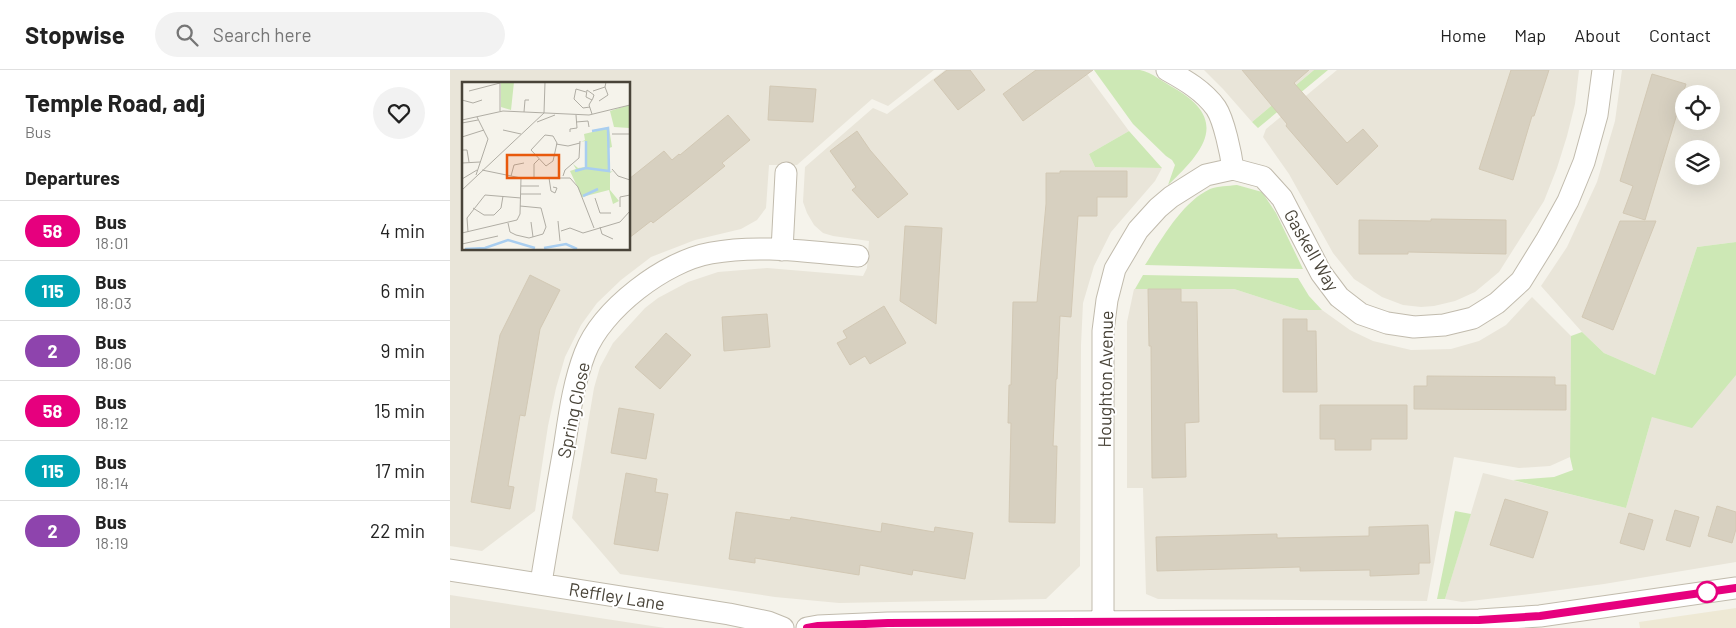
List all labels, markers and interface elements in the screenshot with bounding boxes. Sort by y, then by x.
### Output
search box [155,12,505,57]
text: Stopwise [25,20,125,49]
icon: search [173,21,201,49]
text: Search here [213,23,312,46]
text: Home [1440,24,1486,46]
text: Map [1514,24,1546,46]
text: About [1574,24,1621,46]
text: Contact [1649,24,1711,46]
inset map [462,82,630,250]
map controls [1675,85,1720,185]
button: locate [1675,85,1720,130]
button: heart [373,87,425,139]
text: Temple Road, adj [25,88,205,117]
text: Bus [25,122,51,141]
button: layers [1675,140,1720,185]
text: Departures [25,166,120,189]
street label: Gaskell Way [1280,205,1344,295]
text: Bus [95,210,127,233]
text: 4 min [380,219,425,242]
text: 58 [43,220,62,242]
text: 18:01 [95,233,129,252]
text: Bus [95,270,127,293]
text: 6 min [381,279,425,302]
text: 115 [41,280,64,302]
text: 18:03 [95,293,132,312]
street label: Houghton Avenue [1093,310,1117,448]
text: Bus [95,330,127,353]
text: 9 min [381,339,425,362]
text: 2 [47,340,58,362]
text: 18:06 [95,353,132,372]
street label: Spring Close [552,360,594,460]
text: Bus [95,390,127,413]
text: 15 min [374,399,425,422]
text: 58 [43,400,62,422]
text: 18:12 [95,413,129,432]
text: Bus [95,450,127,473]
text: 17 min [375,459,425,482]
text: 115 [41,460,64,482]
text: 18:14 [95,473,129,492]
text: Bus [95,510,127,533]
text: 22 min [370,519,425,542]
text: 2 [47,520,58,542]
text: 18:19 [95,533,128,552]
street label: Reffley Lane [567,578,667,614]
unlabelled marker [1696,581,1718,603]

